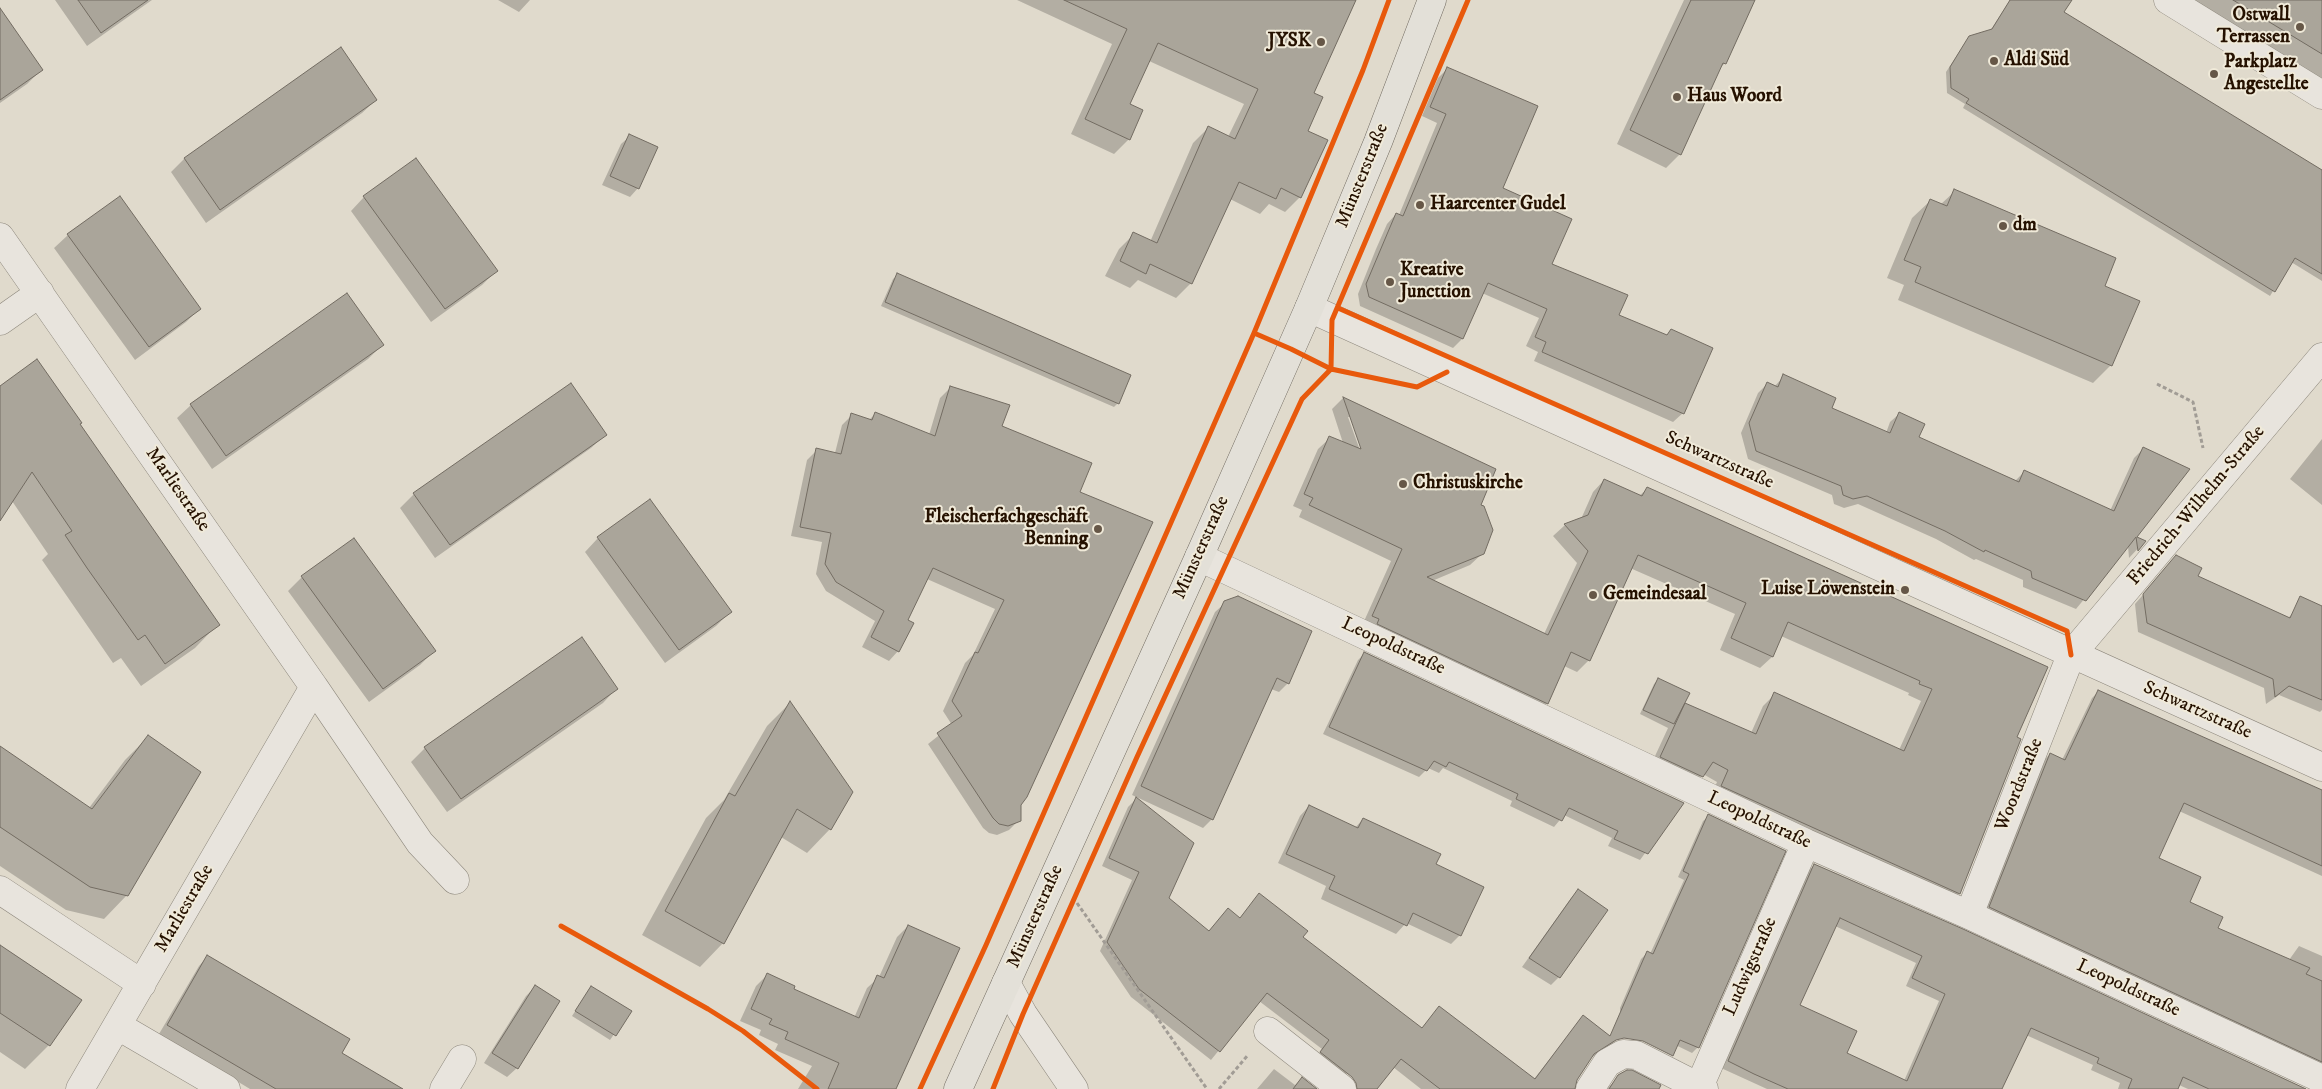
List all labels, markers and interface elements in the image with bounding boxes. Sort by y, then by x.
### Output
place label: Ostwall Terrassen [2217,5,2290,49]
marker: Ostwall Terrassen [2294,21,2306,33]
place label: JYSK [1268,31,1311,53]
marker: JYSK [1315,36,1327,48]
place label: Aldi Süd [2004,50,2069,72]
place label: Parkplatz Angestellte [2224,52,2309,96]
marker: Aldi Süd [1988,55,2000,67]
marker: Parkplatz Angestellte [2208,68,2220,80]
place label: Haus Woord [1687,86,1782,108]
marker: Haus Woord [1671,91,1683,103]
street label: Münsterstraße [1332,120,1394,232]
place label: Haarcenter Gudel [1430,194,1566,216]
marker: Haarcenter Gudel [1414,199,1426,211]
place label: dm [2013,215,2037,237]
marker: dm [1997,220,2009,232]
place label: Kreative Juncttion [1400,260,1471,304]
marker: Kreative Juncttion [1384,276,1396,288]
street label: Friedrich-Wilhelm-Straße [2123,421,2271,591]
street label: Schwartzstraße [1661,427,1777,495]
street label: Marliestraße [140,443,214,537]
place label: Christuskirche [1413,473,1523,495]
marker: Christuskirche [1397,478,1409,490]
street label: Münsterstraße [1169,493,1235,603]
place label: Fleischerfachgeschäft Benning [925,507,1088,551]
marker: Fleischerfachgeschäft Benning [1092,523,1104,535]
place label: Luise Löwenstein [1761,579,1895,601]
place label: Gemeindesaal [1603,584,1707,606]
marker: Luise Löwenstein [1899,584,1911,596]
marker: Gemeindesaal [1587,589,1599,601]
street label: Leopoldstraße [1338,613,1448,681]
street label: Schwartzstraße [2139,677,2255,745]
street label: Woordstraße [1991,735,2049,835]
street label: Leopoldstraße [1704,787,1814,855]
street label: Marliestraße [151,861,219,957]
street label: Münsterstraße [1003,862,1069,972]
street label: Ludwigstraße [1719,914,1783,1020]
street label: Leopoldstraße [2073,955,2183,1023]

